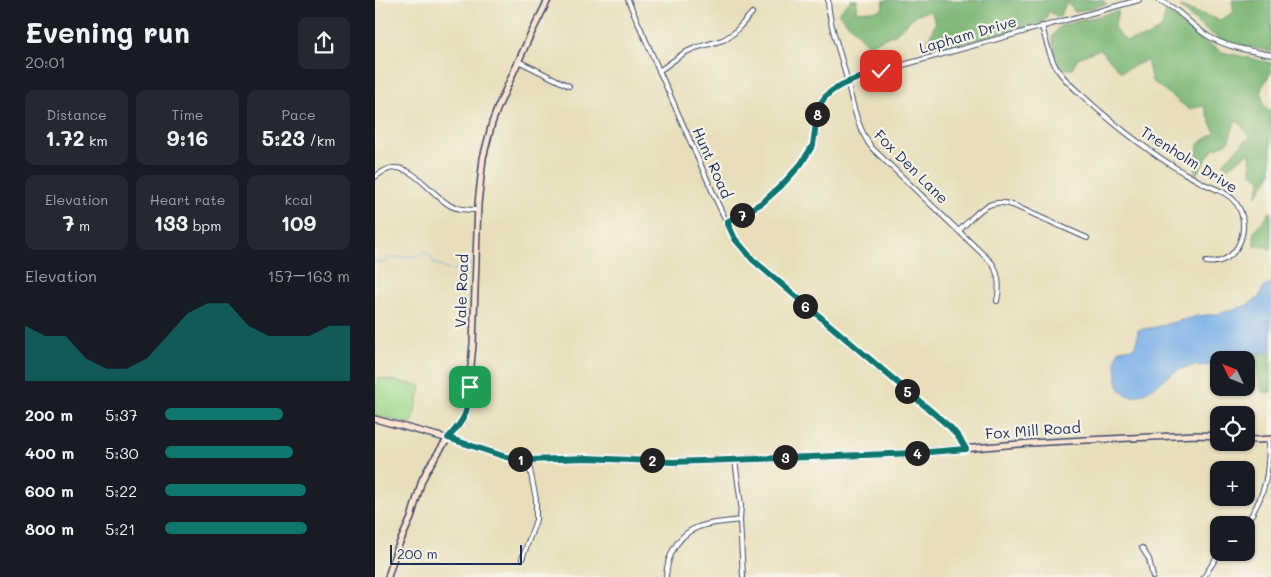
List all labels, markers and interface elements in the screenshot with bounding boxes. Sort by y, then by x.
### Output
street label: Lapham Drive [917,11,1019,58]
text: Evening run [25,14,190,50]
button: share [298,17,350,69]
pin [860,50,902,92]
text: 20:01 [25,51,66,72]
icon: check [867,57,895,85]
pin: 8 [805,102,829,126]
text: Distance [46,105,107,124]
text: Time [172,105,203,124]
text: Pace [281,105,316,124]
text: 8 [813,105,822,124]
street label: Trenholm Drive [1137,121,1242,197]
text: 1.72 [45,124,85,151]
text: 9:16 [167,124,208,151]
text: 5:23 [262,124,305,151]
street label: Hunt Road [688,124,738,201]
street label: Fox Den Lane [870,125,953,208]
text: km [85,131,108,150]
text: /km [305,131,335,150]
text: Elevation [45,190,108,209]
text: Heart rate [150,190,225,209]
text: kcal [285,190,312,209]
pin: 7 [729,202,755,228]
text: 7 [739,206,746,225]
text: 7 [63,209,75,236]
text: 133 [154,209,188,236]
text: 109 [281,209,316,236]
text: m [75,216,90,235]
text: bpm [188,216,221,235]
street label: Vale Road [450,254,472,328]
text: Elevation [25,265,97,286]
text: 157–163 m [267,265,350,286]
pin: 6 [793,294,817,318]
text: 6 [801,297,810,316]
north arrow [1210,351,1255,396]
map controls [1210,351,1255,561]
pin [449,366,491,408]
icon: arrive [456,373,484,401]
pin: 5 [895,378,919,404]
text: 5 [903,382,912,401]
text: 200 m [25,404,73,425]
text: 5:37 [105,404,138,425]
button: locate [1210,406,1255,451]
street label: Fox Mill Road [984,417,1081,443]
pin: 4 [905,440,929,466]
text: 400 m [25,442,74,463]
text: 5:30 [105,442,139,463]
pin: 3 [773,444,797,470]
text: 4 [913,444,922,463]
pin: 1 [507,446,533,472]
pin: 2 [639,448,665,472]
text: 3 [781,448,790,467]
text: 1 [517,450,524,469]
text: 2 [649,451,656,470]
button: + [1210,461,1255,506]
text: 600 m [25,480,74,501]
text: 5:22 [105,480,137,501]
button: − [1210,516,1255,561]
text: 800 m [25,518,74,539]
text: 5:21 [105,518,135,539]
scale bar [390,542,523,565]
text: 200 m [397,544,438,563]

